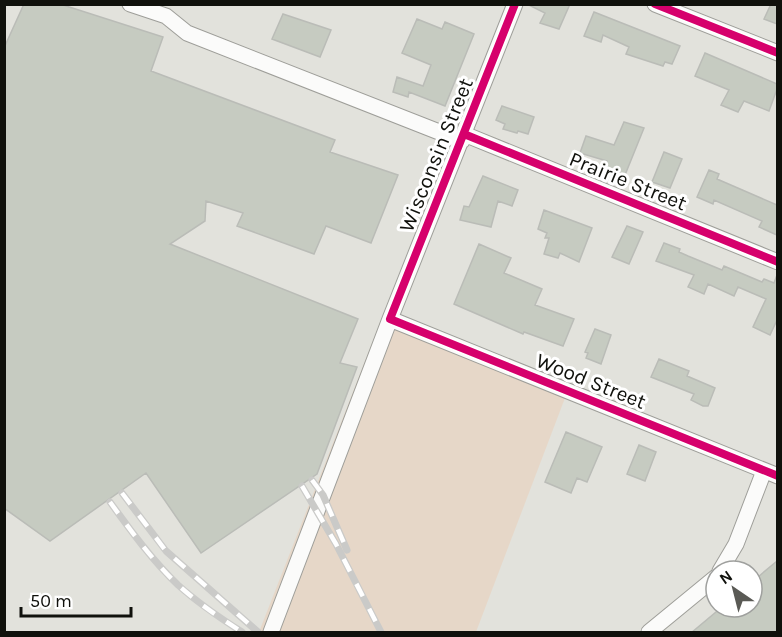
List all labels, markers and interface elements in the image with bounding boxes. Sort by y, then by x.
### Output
street label: Wisconsin Street [394,75,478,235]
street label: Prairie Street [566,147,690,215]
street label: Wood Street [533,348,649,414]
north arrow [704,559,764,619]
text: N [716,566,736,588]
scale bar [21,580,130,618]
text: 50 m [30,590,72,612]

